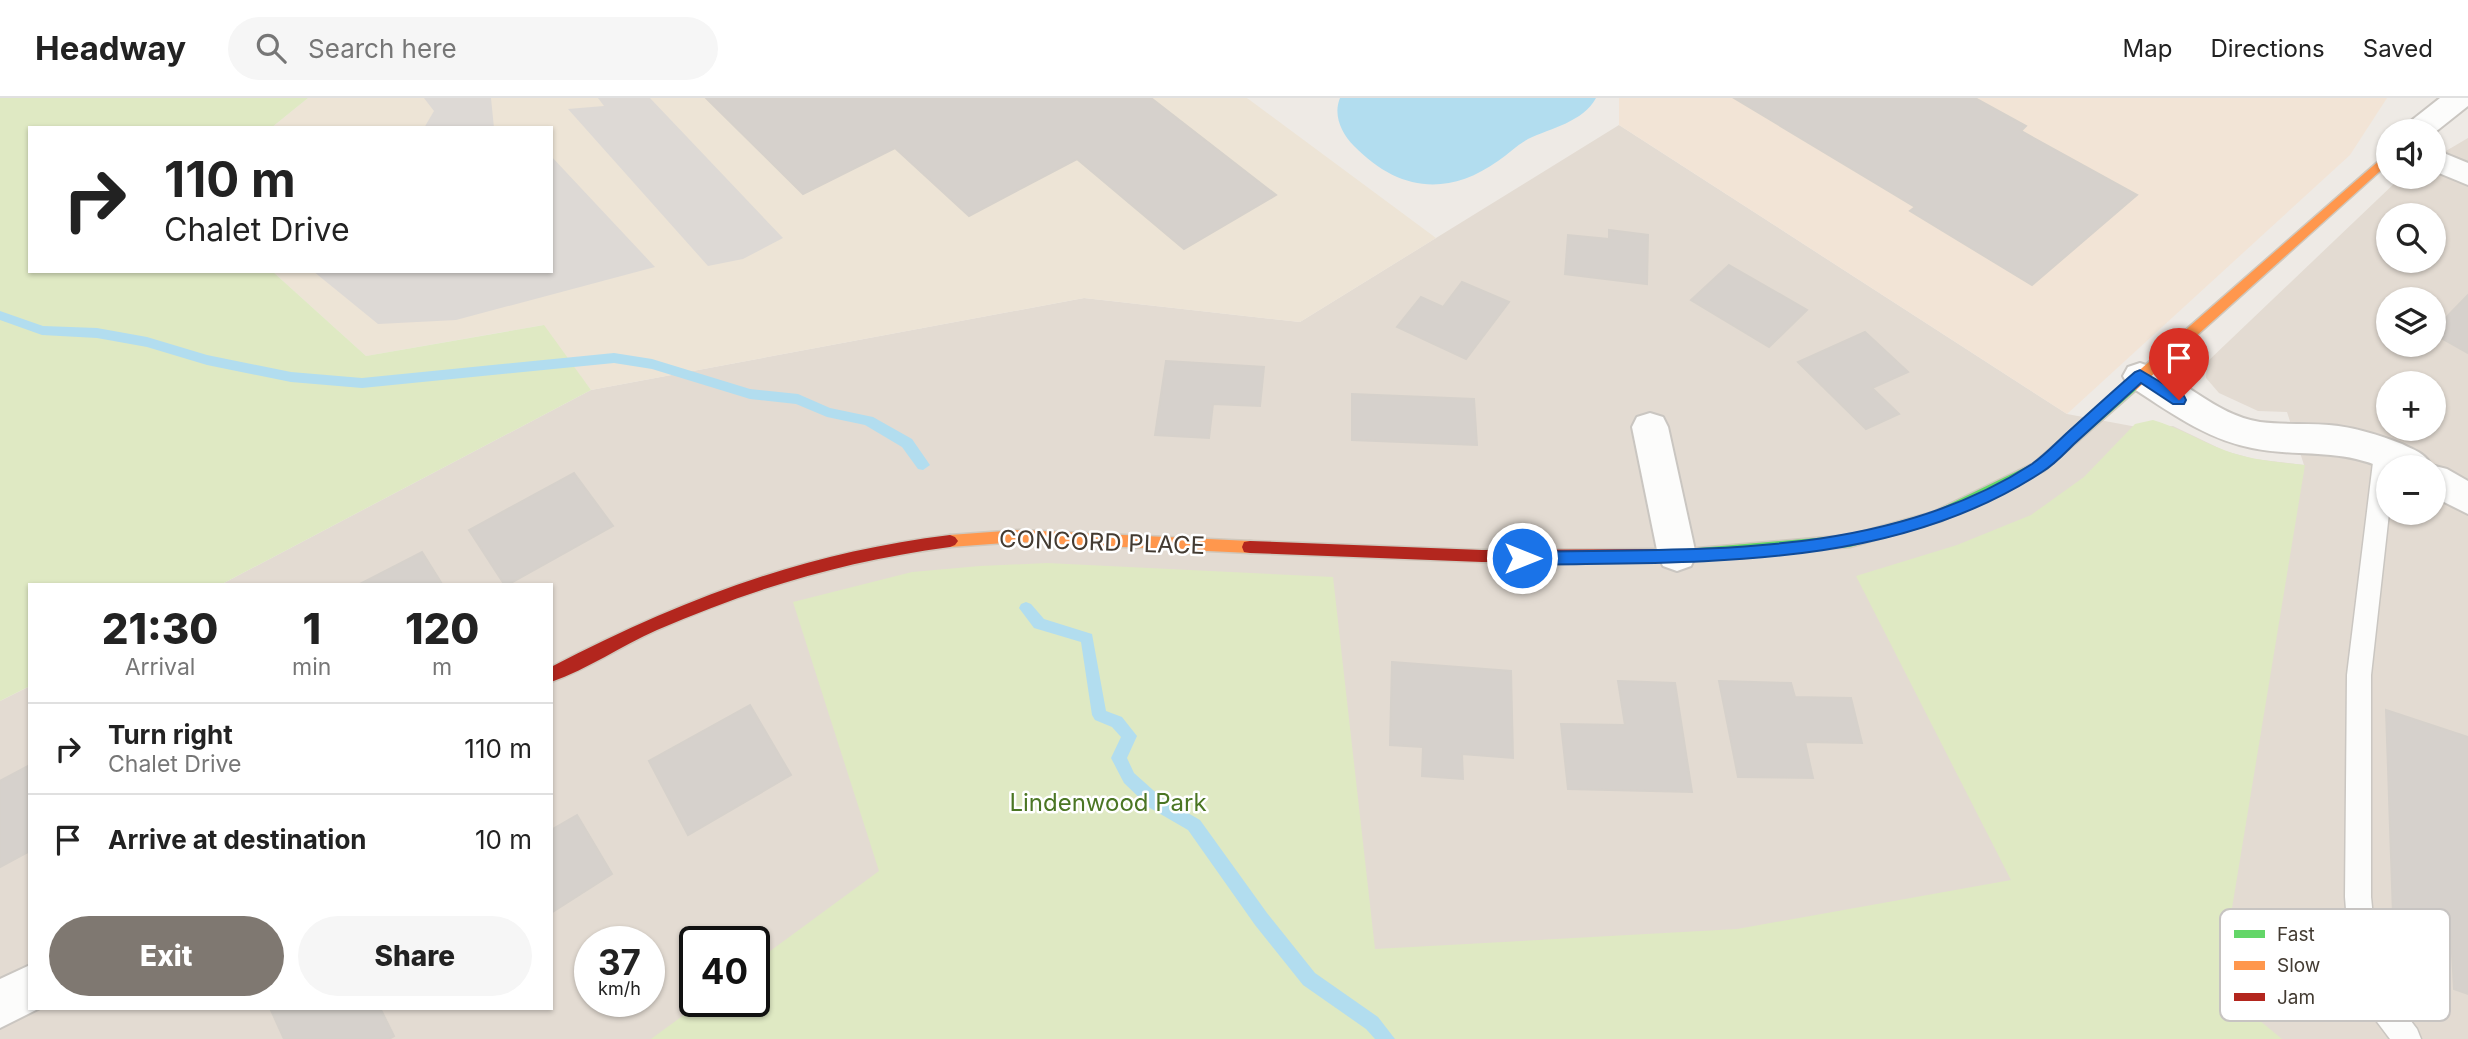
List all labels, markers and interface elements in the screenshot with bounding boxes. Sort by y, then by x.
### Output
search box [228,17,718,80]
text: Headway [35,28,186,68]
icon: search [252,29,290,67]
text: Search here [308,33,457,64]
text: Map [2123,34,2172,63]
text: Directions [2210,34,2325,63]
text: Saved [2363,34,2433,63]
map controls [2376,119,2446,525]
button: sound [2376,119,2446,189]
text: 110 m [164,150,296,209]
icon: right [49,154,140,245]
button: search [2376,203,2446,273]
text: Chalet Drive [164,210,350,249]
button: layers [2376,287,2446,357]
pin [2149,328,2209,400]
icon: arrive [2160,339,2198,377]
button: + [2376,371,2446,441]
button: − [2376,455,2446,525]
position arrow [1485,521,1559,595]
street label: CONCORD PLACE [999,524,1205,560]
text: 21:30 [102,603,218,654]
text: 1 [302,603,321,654]
text: 120 [405,603,479,654]
text: Arrival [125,653,195,681]
text: min [292,653,331,681]
text: m [432,653,452,681]
text: Turn right [108,719,233,750]
icon: right [49,730,87,768]
text: 110 m [464,733,532,764]
text: Chalet Drive [108,750,241,778]
park label: Lindenwood Park [1009,788,1207,817]
icon: arrive [49,821,87,859]
text: Arrive at destination [108,824,367,855]
text: 10 m [475,824,532,855]
legend [2220,909,2450,1021]
button: Exit [49,916,284,996]
button: Share [298,916,532,996]
text: Fast [2277,923,2315,946]
speed limit sign: 40 [679,926,770,1017]
text: 37 [598,941,641,983]
text: Slow [2277,954,2320,977]
text: km/h [598,978,641,999]
text: Jam [2277,986,2315,1009]

